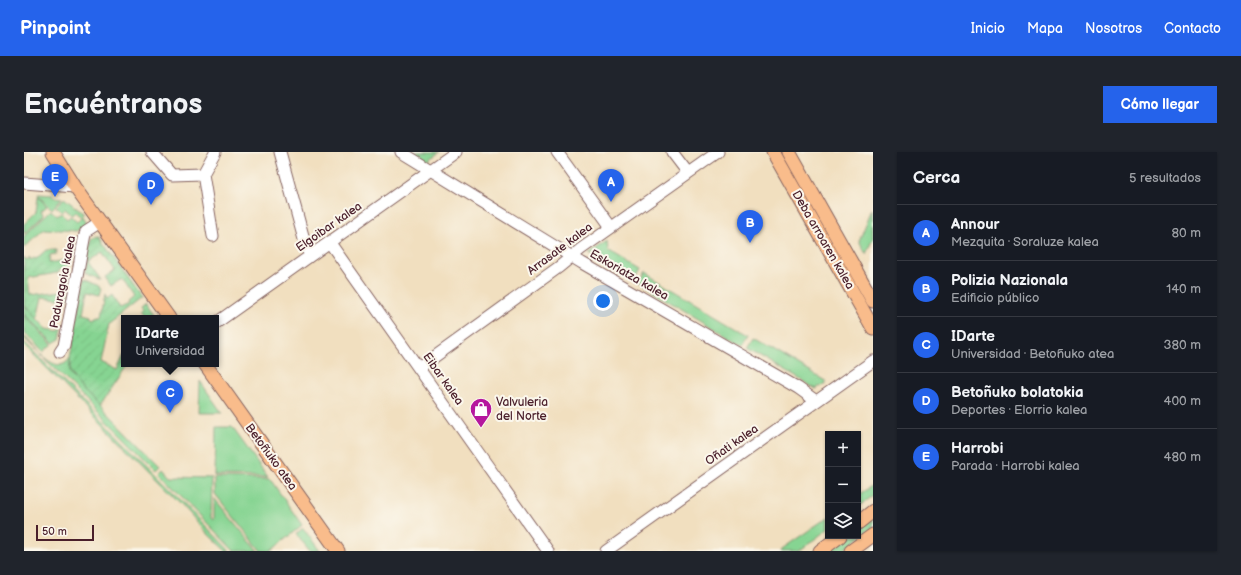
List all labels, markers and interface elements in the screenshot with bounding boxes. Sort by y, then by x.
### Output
text: Pinpoint [20,17,91,40]
text: Inicio [971,20,1005,37]
text: Mapa [1027,20,1063,37]
text: Nosotros [1085,20,1142,37]
text: Contacto [1164,20,1221,37]
button: Cómo llegar [1103,86,1217,123]
text: Encuéntranos [24,88,202,121]
pin: E [42,164,68,197]
text: Cerca [913,168,960,188]
pin: A [598,169,624,202]
text: 5 resultados [1129,170,1201,186]
pin: D [138,172,164,205]
street label: Deba arroaren kalea [789,188,857,292]
street label: Elgoibar kalea [293,199,365,255]
pin: B [737,210,763,243]
text: Annour [951,215,1000,234]
street label: Arrasate kalea [524,219,596,278]
text: A [922,225,930,241]
text: 80 m [1172,225,1201,241]
street label: Paduragoia kalea [47,234,79,330]
text: Mezquita · Soraluze kalea [951,234,1099,250]
street label: Eskoriatza kalea [587,246,671,304]
text: Polizia Nazionala [951,271,1068,290]
text: B [921,281,931,297]
text: 140 m [1166,281,1201,297]
text: Edificio público [951,290,1039,306]
your location [593,291,613,311]
popup [121,315,219,367]
text: IDarte [135,324,179,343]
text: IDarte [951,327,995,346]
text: C [921,337,931,353]
text: 380 m [1164,337,1201,353]
text: Universidad [135,343,205,359]
text: Universidad · Betoñuko atea [951,346,1114,362]
street label: Eibar kalea [419,350,467,408]
pin: C [157,380,183,413]
text: Betoñuko bolatokia [951,383,1084,402]
text: D [921,393,931,409]
text: 400 m [1164,393,1201,409]
place label: Valvuleria del Norte [496,395,548,424]
shop icon: Valvuleria del Norte [468,396,494,429]
text: Deportes · Elorrio kalea [951,402,1087,418]
street label: Betoñuko atea [242,421,300,493]
street label: Oñati kalea [703,421,762,469]
map controls [825,431,861,539]
button: + [825,431,861,467]
text: Harrobi [951,439,1003,458]
text: E [922,449,930,465]
text: 480 m [1164,449,1201,465]
text: Parada · Harrobi kalea [951,458,1080,474]
button: − [825,467,861,503]
button: layers [825,503,861,539]
scale bar [36,523,94,542]
text: 50 m [42,525,67,538]

